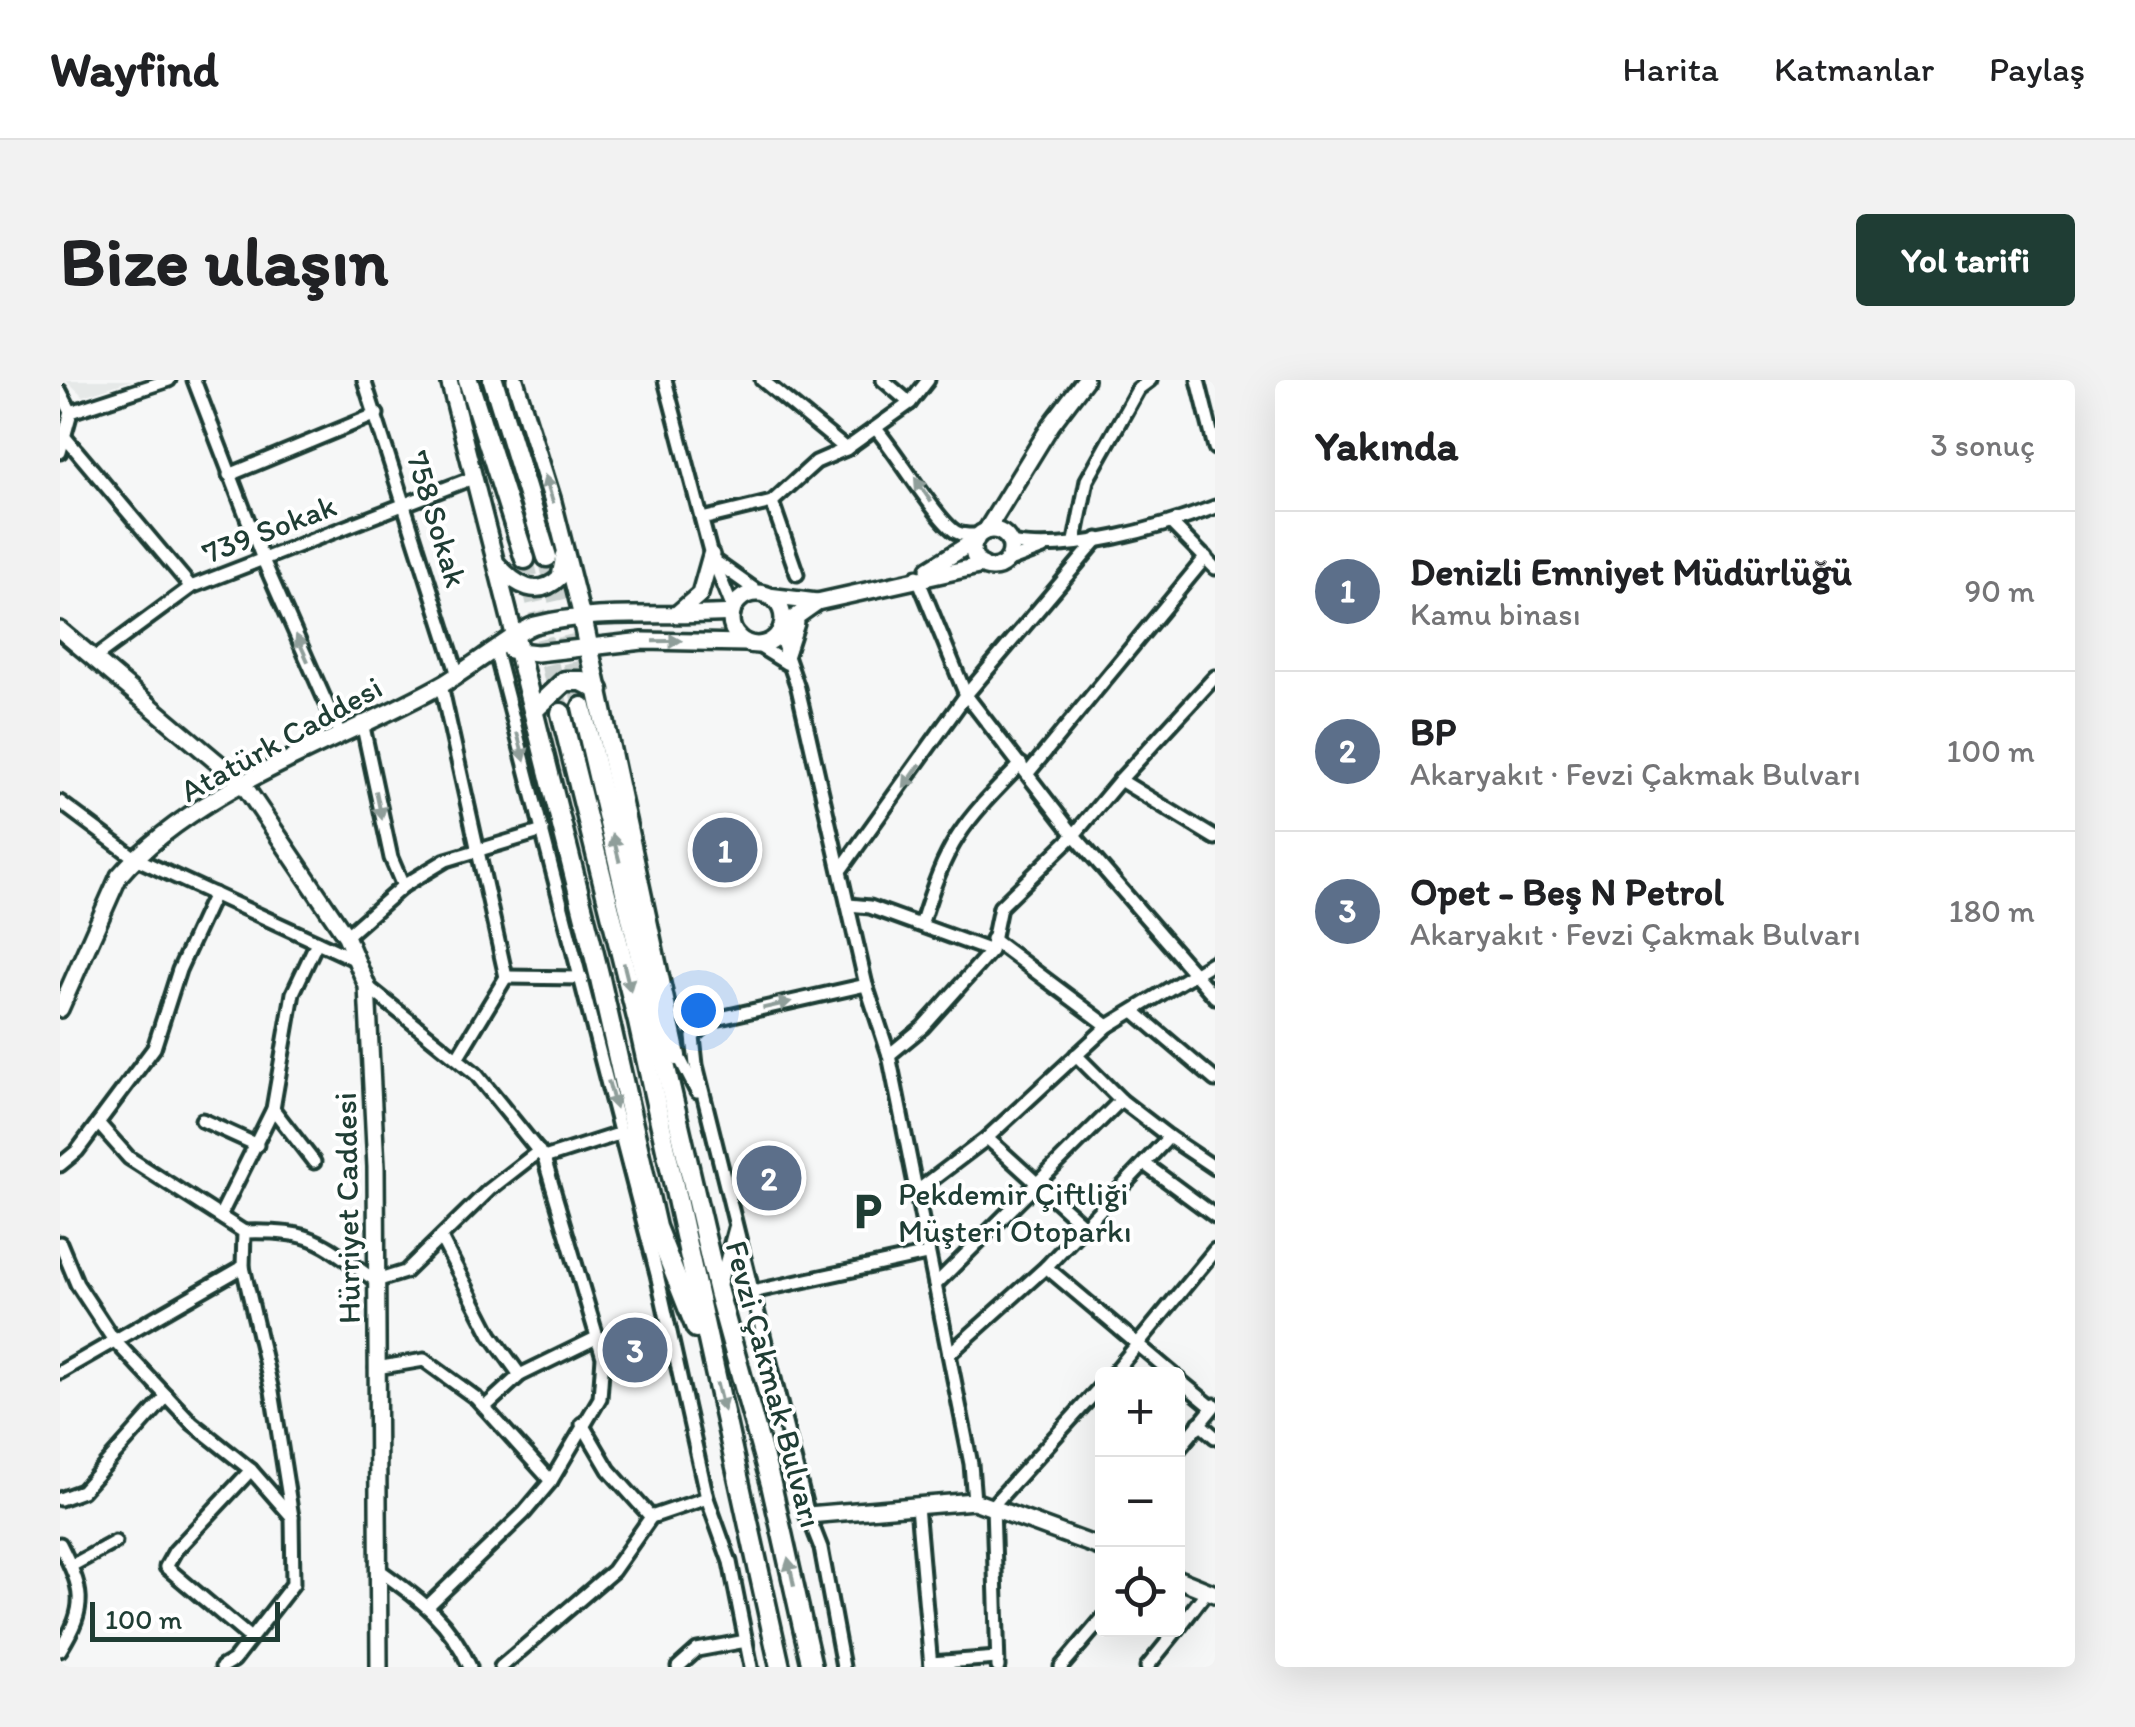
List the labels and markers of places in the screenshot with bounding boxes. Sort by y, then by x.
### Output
pin: 1 [692,812,758,888]
pin: 2 [736,1140,802,1216]
place label: Pekdemir Çiftliği Müşteri Otoparkı [898,1175,1132,1250]
parking icon: Pekdemir Çiftliği Müşteri Otoparkı [847,1191,889,1233]
pin: 3 [602,1312,668,1388]

